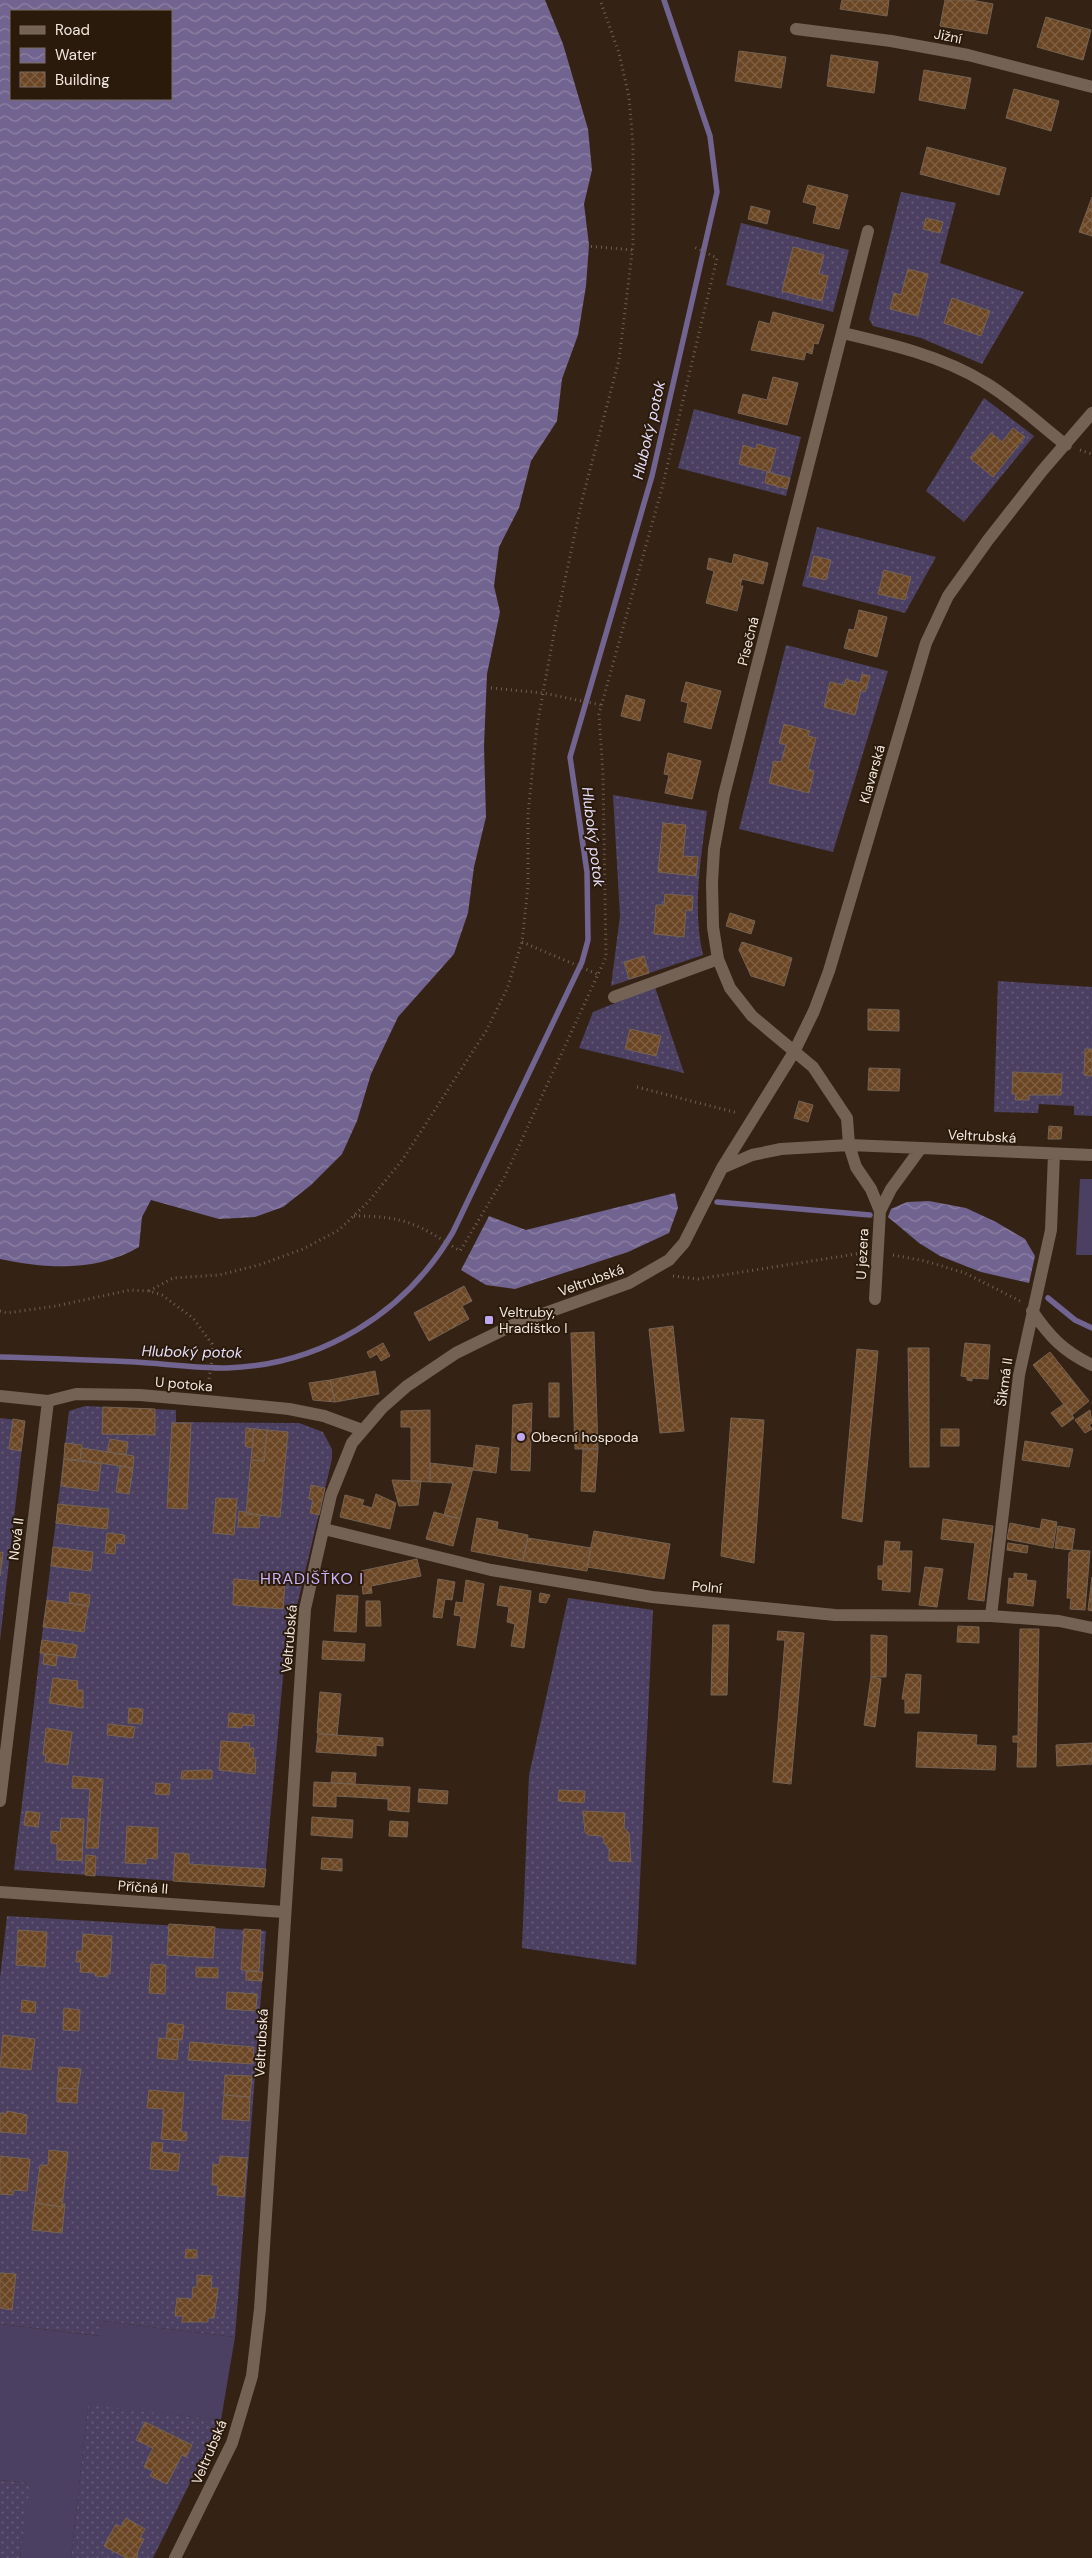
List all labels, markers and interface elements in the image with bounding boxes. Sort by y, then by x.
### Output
legend [10,10,172,100]
text: Road [55,20,90,40]
street label: Jižní [933,24,964,48]
text: Water [55,45,97,65]
text: Building [55,70,110,90]
water label: Hluboký potok [628,378,670,481]
street label: Písečná [733,615,763,667]
street label: Klavarská [855,743,889,805]
water label: Hluboký potok [577,786,609,889]
street label: Veltrubská [947,1125,1017,1147]
street label: U jezera [852,1228,872,1280]
street label: Veltrubská [556,1260,626,1300]
place label: Veltruby, Hradištko I [499,1303,568,1337]
marker: Veltruby, Hradištko I [483,1314,495,1326]
water label: Hluboký potok [141,1341,243,1363]
street label: Šikmá II [992,1357,1016,1407]
street label: U potoka [154,1373,214,1395]
place label: Obecní hospoda [531,1428,638,1446]
marker: Obecní hospoda [515,1431,527,1443]
street label: Nová II [4,1517,28,1561]
district label: HRADIŠŤKO I [260,1568,364,1589]
street label: Polní [691,1577,724,1597]
street label: Veltrubská [277,1604,301,1674]
street label: Příčná II [117,1876,169,1898]
street label: Veltrubská [250,2008,272,2078]
street label: Veltrubská [187,2417,231,2487]

